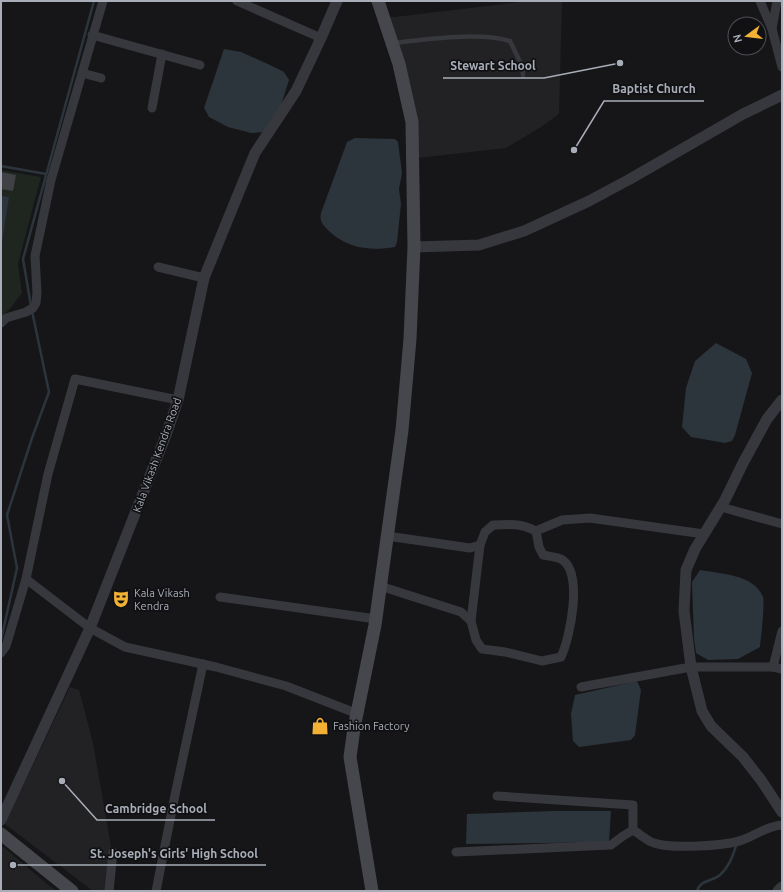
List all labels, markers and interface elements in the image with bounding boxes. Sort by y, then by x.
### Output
north arrow [727,16,767,56]
text: N [730,33,744,44]
callout: Stewart School [443,54,544,78]
text: Stewart School [450,59,536,72]
callout: Baptist Church [604,77,704,101]
text: Baptist Church [612,82,696,95]
street label: Kala Vikash Kendra Road [131,396,183,514]
place label: Kala Vikash Kendra [134,587,190,612]
theatre icon: Kala Vikash Kendra [111,589,131,609]
shop icon: Fashion Factory [310,716,330,736]
place label: Fashion Factory [333,720,410,732]
callout: Cambridge School [97,796,215,820]
text: Cambridge School [105,802,207,815]
callout: St. Joseph's Girls' High School [82,841,266,865]
text: St. Joseph's Girls' High School [90,847,258,860]

